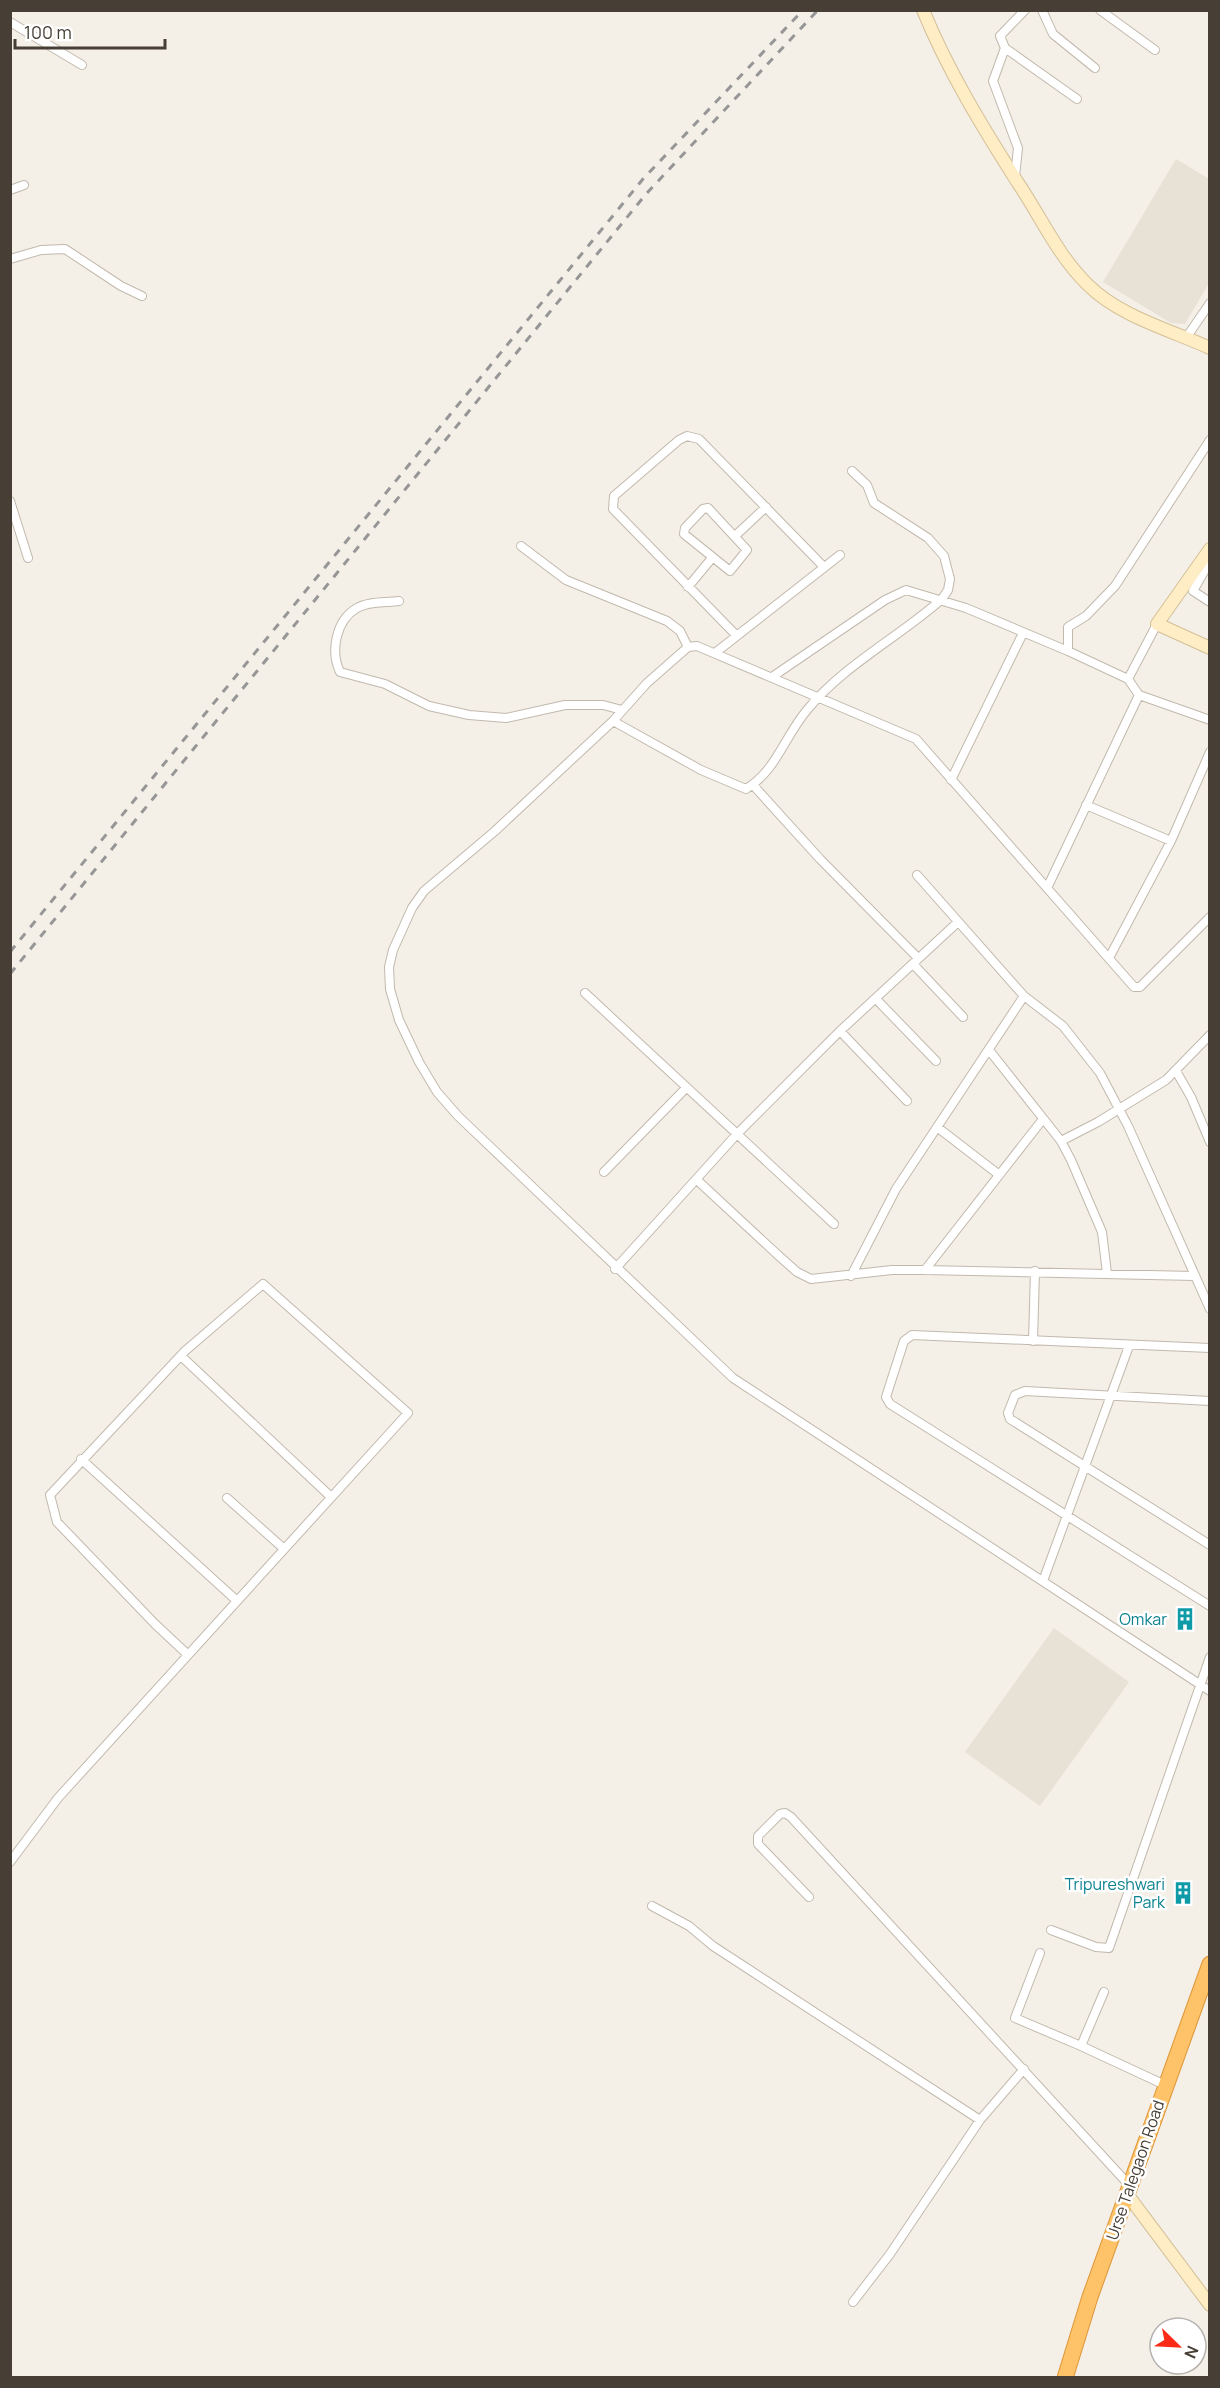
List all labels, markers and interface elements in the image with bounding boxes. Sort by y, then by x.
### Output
scale bar [15,12,165,50]
text: 100 m [24,20,72,44]
building icon: Omkar [1172,1606,1198,1632]
place label: Omkar [1119,1608,1167,1630]
place label: Tripureshwari Park [1065,1873,1166,1913]
building icon: Tripureshwari Park [1170,1880,1196,1906]
street label: Urse Talegaon Road [1101,2097,1169,2243]
north arrow [1148,2316,1208,2376]
text: N [1179,2342,1204,2362]

